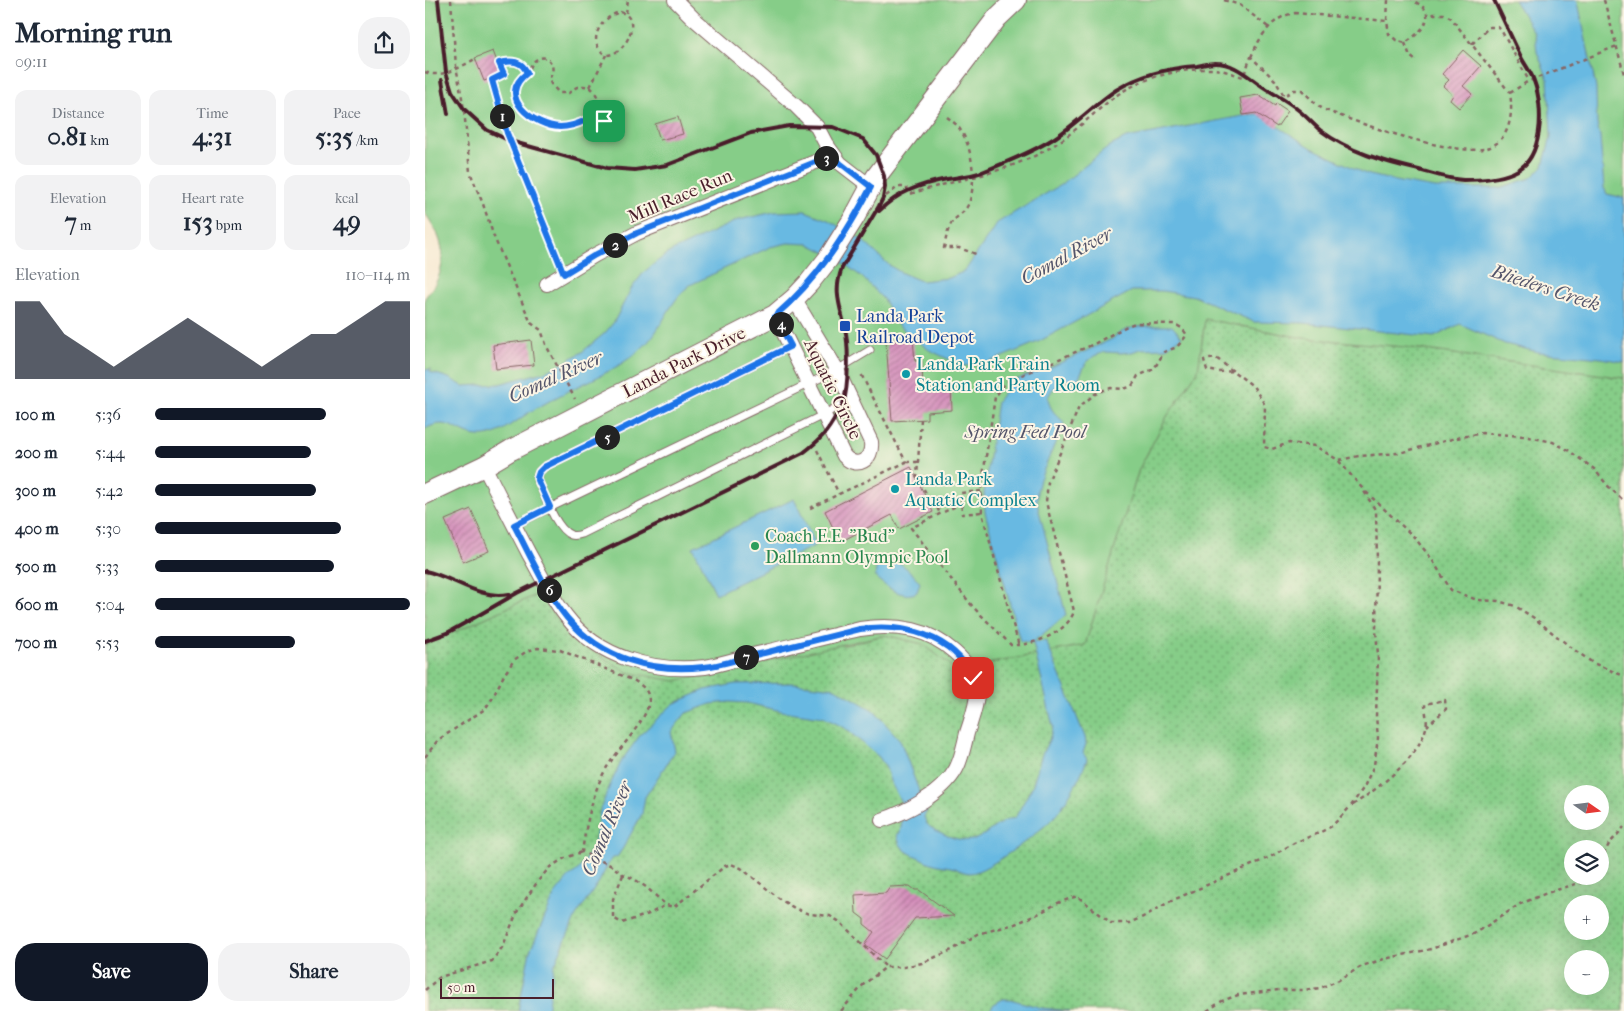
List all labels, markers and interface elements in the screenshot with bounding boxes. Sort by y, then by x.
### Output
text: Morning run [15,16,172,49]
button: share [358,17,410,69]
text: 09:11 [15,52,48,71]
pin [583,100,625,142]
pin: 1 [489,104,515,128]
text: Distance [52,105,104,122]
text: Time [197,105,228,122]
text: Pace [333,105,361,122]
icon: arrive [590,107,618,135]
text: 1 [500,108,505,125]
text: 0.81 [47,122,87,151]
text: 4:31 [192,122,232,151]
text: 5:35 [315,122,353,151]
text: km [87,132,109,149]
text: /km [353,132,378,149]
pin: 3 [813,146,839,170]
text: 3 [824,150,829,167]
street label: Mill Race Run [625,165,736,228]
text: Elevation [50,190,106,207]
text: Heart rate [181,190,244,207]
text: kcal [335,190,359,207]
text: 7 [65,207,77,236]
text: 153 [183,207,213,236]
text: 49 [333,207,361,236]
text: m [77,217,92,234]
text: bpm [213,217,242,234]
water label: Comal River [1017,222,1117,289]
pin: 2 [603,232,627,258]
text: 2 [612,237,619,254]
water label: Blieders Creek [1488,260,1603,316]
text: Elevation [15,265,80,284]
text: 110–114 m [345,265,410,284]
place label: Landa Park Railroad Depot [856,306,975,348]
pin: 4 [769,312,793,336]
text: 4 [777,316,786,333]
marker: Landa Park Railroad Depot [838,319,852,333]
street label: Landa Park Drive [619,322,749,402]
street label: Aquatic Circle [799,335,866,443]
water label: Comal River [505,346,607,407]
place label: Landa Park Train Station and Party Room [916,354,1100,396]
marker: Landa Park Train Station and Party Room [900,368,912,380]
text: 100 m [15,405,55,424]
text: 5:36 [95,405,121,424]
water label: Spring Fed Pool [963,421,1088,443]
pin: 5 [595,424,619,450]
text: 5 [604,429,611,446]
text: 200 m [15,443,58,462]
text: 5:44 [95,443,125,462]
place label: Landa Park Aquatic Complex [904,469,1037,511]
text: 300 m [15,481,56,500]
text: 5:42 [95,481,123,500]
marker: Landa Park Aquatic Complex [889,483,901,495]
text: 400 m [15,519,59,538]
text: 5:30 [95,519,121,538]
place label: Coach E.E. "Bud" Dallmann Olympic Pool [765,526,949,568]
marker: Coach E.E. "Bud" Dallmann Olympic Pool [749,540,761,552]
text: 500 m [15,557,56,576]
text: 5:33 [95,557,119,576]
pin: 6 [537,578,561,602]
text: 6 [546,582,553,599]
text: 600 m [15,595,58,614]
text: 5:04 [95,595,124,614]
text: 700 m [15,633,57,652]
text: 5:53 [95,633,119,652]
pin: 7 [733,644,759,670]
text: 7 [743,649,750,666]
pin [952,657,994,699]
icon: check [959,664,987,692]
water label: Comal River [577,777,637,879]
north arrow [1564,785,1609,830]
map controls [1564,785,1609,995]
button: layers [1564,840,1609,885]
button: + [1564,895,1609,940]
button: Save [15,943,208,1001]
button: Share [218,943,410,1001]
button: − [1564,950,1609,995]
scale bar [440,976,554,999]
text: 50 m [447,979,475,996]

